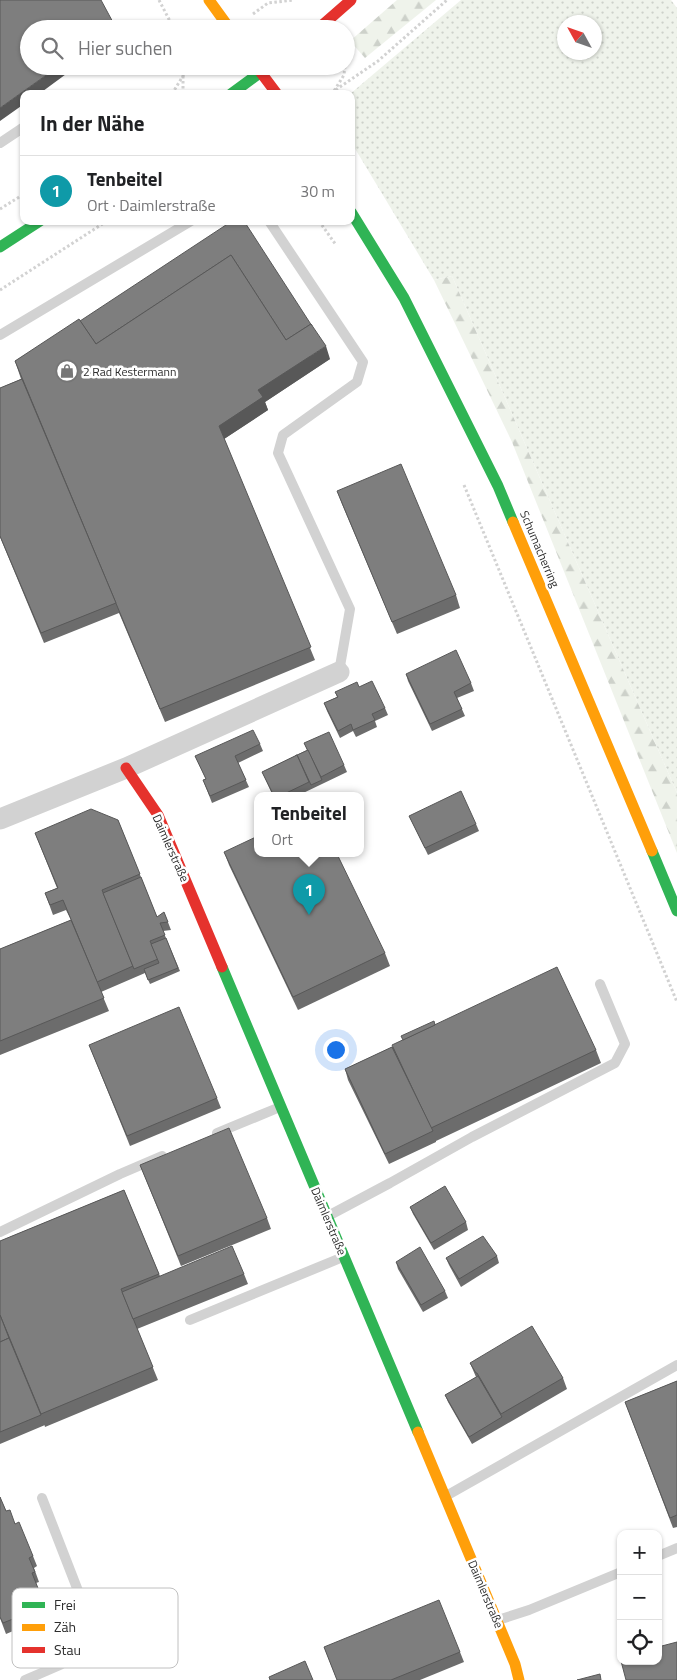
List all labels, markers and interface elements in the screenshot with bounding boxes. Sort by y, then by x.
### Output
north arrow [557,15,602,60]
search box [20,20,355,75]
text: Hier suchen [78,33,173,62]
icon: search [38,34,66,62]
text: In der Nähe [40,107,145,139]
text: Tenbeitel [87,164,163,193]
text: 1 [52,179,60,203]
text: 30 m [300,179,335,203]
text: Ort · Daimlerstraße [87,193,216,217]
shop icon: 2 Rad Kestermann [55,359,79,383]
place label: 2 Rad Kestermann [83,362,176,381]
street label: Schumacherring [515,508,565,590]
popup [254,792,364,857]
text: Tenbeitel [271,798,347,827]
street label: Daimlerstraße [148,811,194,885]
text: Ort [271,827,293,851]
pin: 1 [293,874,325,915]
your location [323,1037,349,1063]
street label: Daimlerstraße [306,1184,352,1258]
map controls [617,1530,662,1665]
button: + [617,1530,662,1575]
street label: Daimlerstraße [463,1557,509,1631]
button: − [617,1575,662,1620]
legend [12,1588,178,1668]
text: Frei [54,1594,76,1615]
text: Zäh [54,1616,76,1637]
button: locate [617,1620,662,1665]
text: Stau [54,1639,81,1660]

